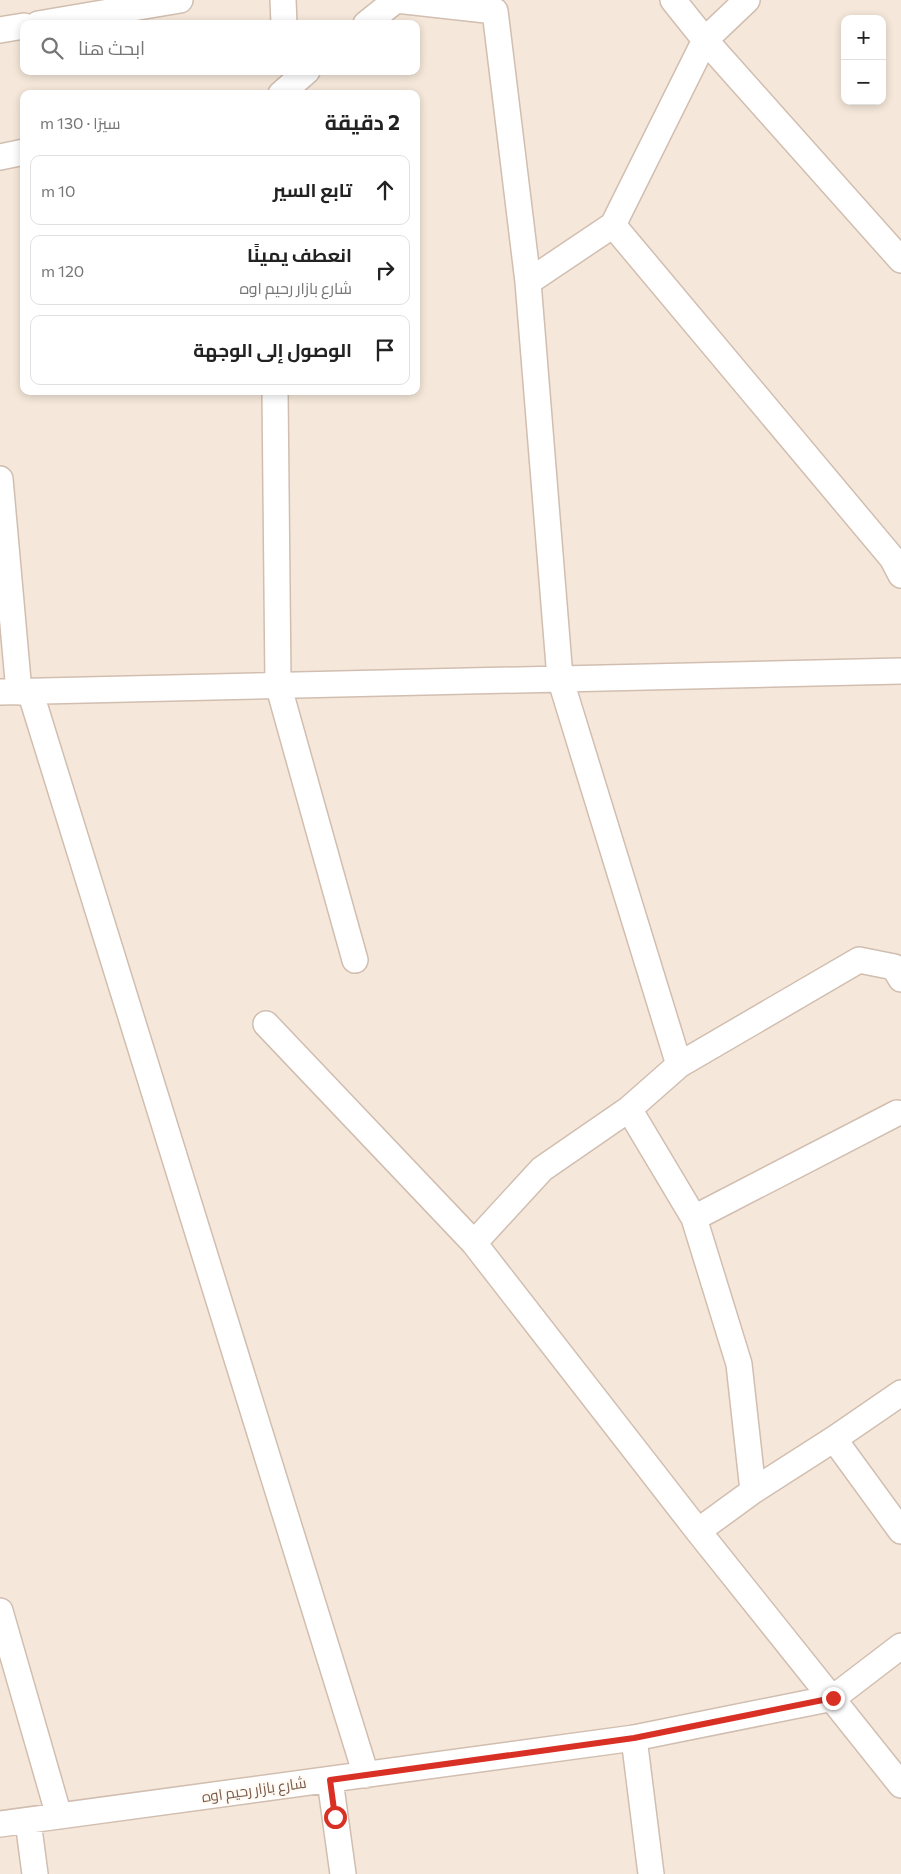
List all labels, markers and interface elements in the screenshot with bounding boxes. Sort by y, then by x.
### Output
map controls [841,15,886,105]
button: + [841,15,886,60]
search box [20,20,420,75]
icon: search [38,34,66,62]
text: ابحث هنا [78,36,145,59]
button: − [841,60,886,105]
text: 2 دقيقة [325,109,400,134]
text: سيرًا · 130 m [40,113,120,132]
icon: ahead [371,176,399,204]
text: تابع السير [273,178,352,201]
text: 10 m [41,181,75,200]
text: انعطف يمينًا [247,243,352,266]
icon: right [371,256,399,284]
text: 120 m [41,261,84,280]
text: شارع بازار رحيم اوه [239,278,352,297]
icon: arrive [371,336,399,364]
text: الوصول إلى الوجهة [193,338,352,361]
route end [822,1687,845,1710]
street label: شارع بازار رحيم اوه [200,1773,308,1808]
route start [324,1806,347,1829]

